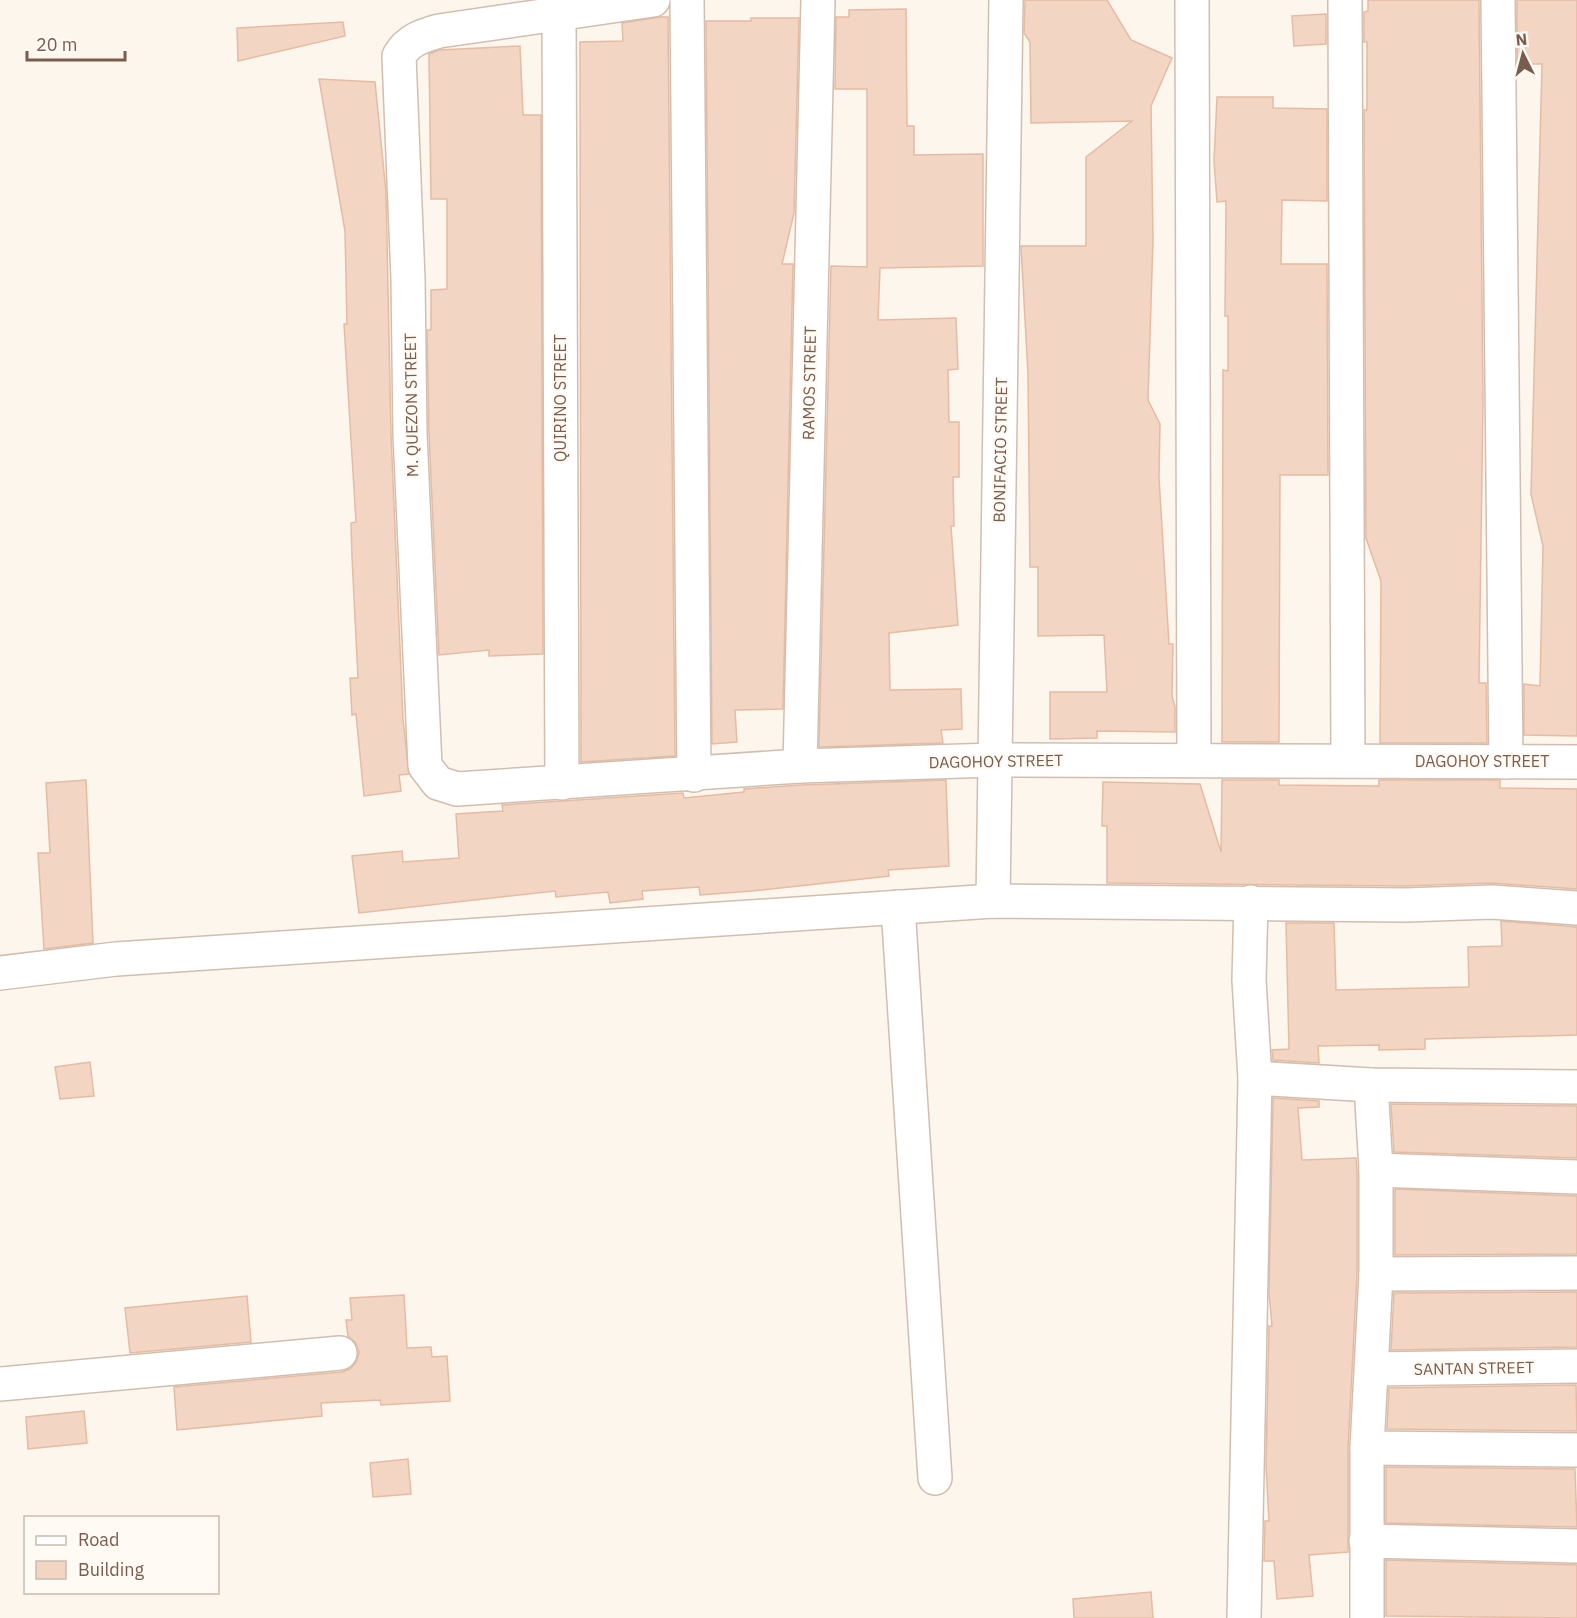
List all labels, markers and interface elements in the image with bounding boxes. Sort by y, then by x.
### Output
scale bar [27,24,124,62]
north arrow [1493,24,1553,84]
text: N [1515,29,1528,50]
text: 20 m [36,33,78,56]
street label: RAMOS STREET [798,326,820,440]
street label: M. QUEZON STREET [400,333,422,477]
street label: QUIRINO STREET [550,334,570,462]
street label: BONIFACIO STREET [989,377,1011,523]
street label: DAGOHOY STREET [928,750,1064,772]
street label: DAGOHOY STREET [1415,751,1549,771]
street label: SANTAN STREET [1414,1357,1534,1379]
legend [24,1516,219,1594]
text: Road [78,1528,119,1551]
text: Building [78,1558,145,1581]

